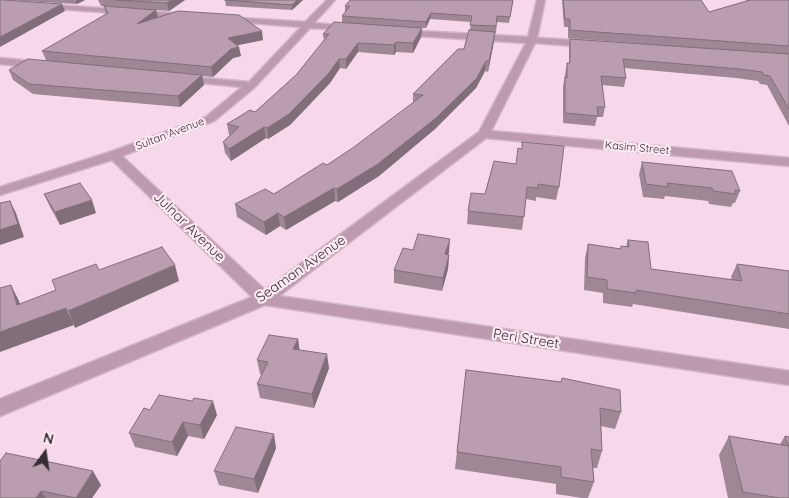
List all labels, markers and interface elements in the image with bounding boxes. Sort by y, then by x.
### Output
street label: Sultan Avenue [134,115,206,153]
street label: Kasim Street [604,139,670,157]
street label: Julnar Avenue [150,189,228,265]
street label: Seaman Avenue [253,232,349,306]
street label: Peri Street [492,325,560,353]
north arrow [20,428,70,478]
text: N [41,428,56,448]

